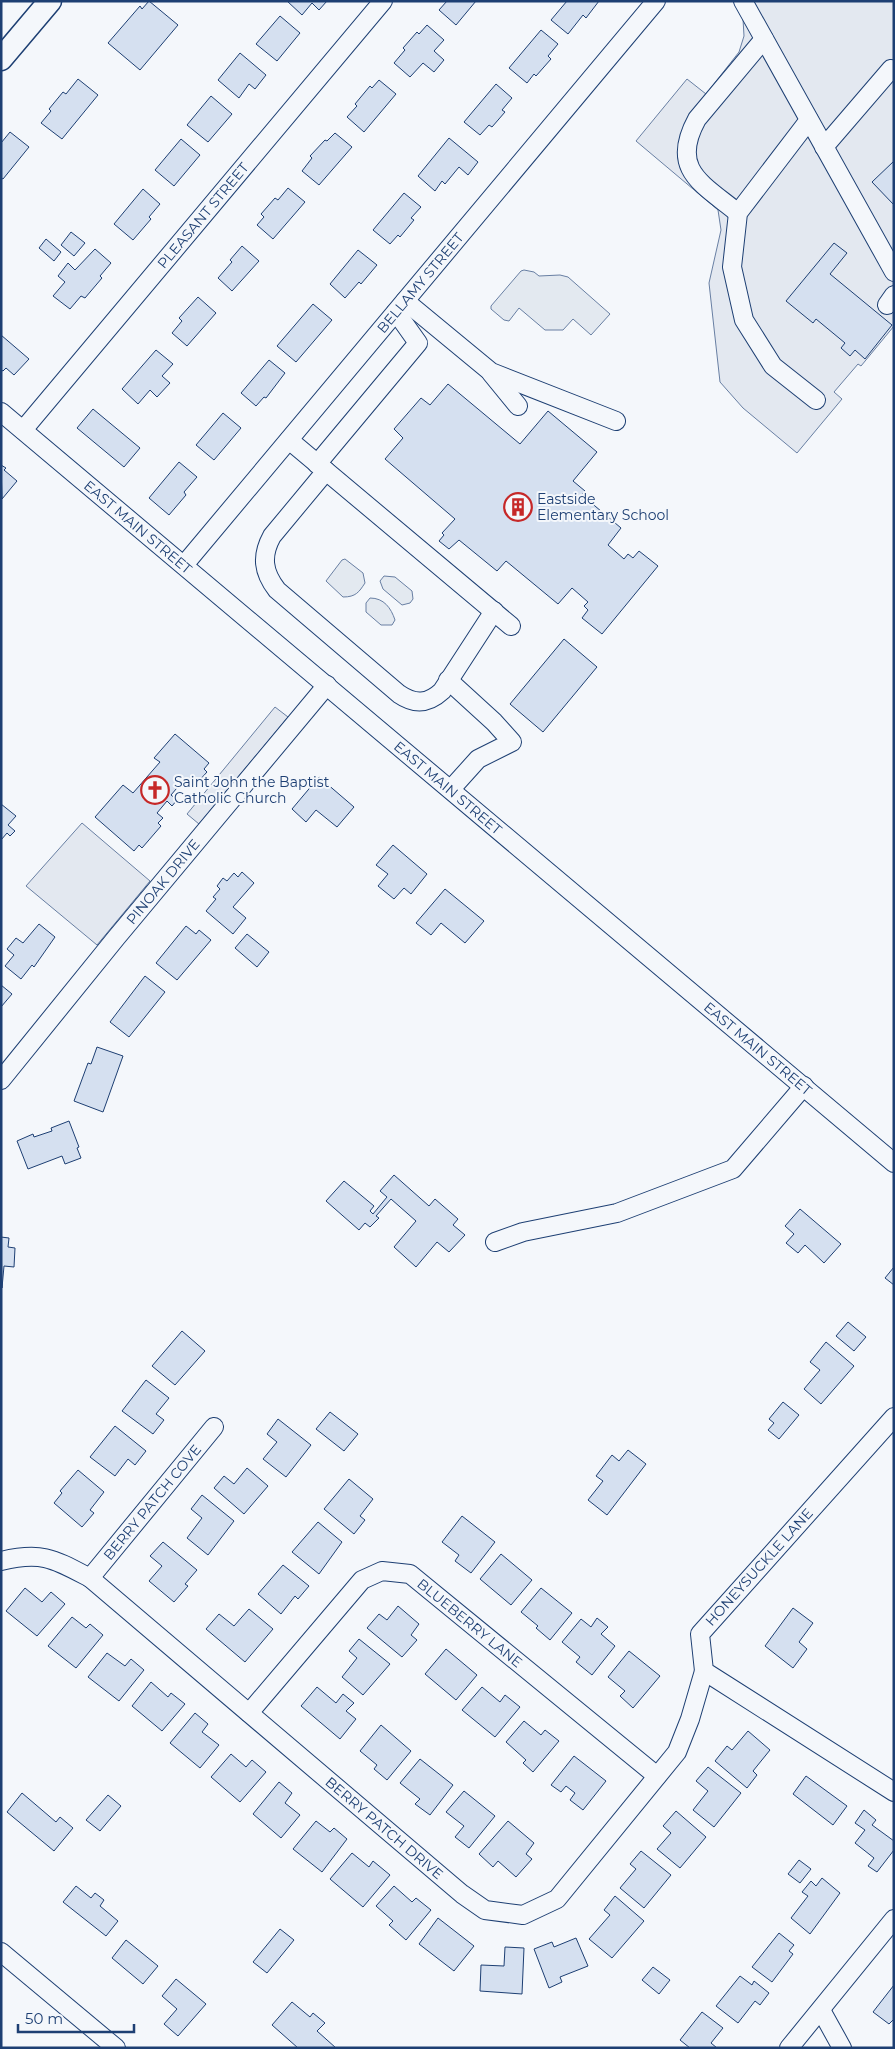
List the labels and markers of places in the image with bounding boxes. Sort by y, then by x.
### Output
place label: Eastside Elementary School [537,490,669,524]
building icon: Eastside Elementary School [503,492,533,522]
place label: Saint John the Baptist Catholic Church [174,773,330,807]
church icon: Saint John the Baptist Catholic Church [140,775,170,805]

